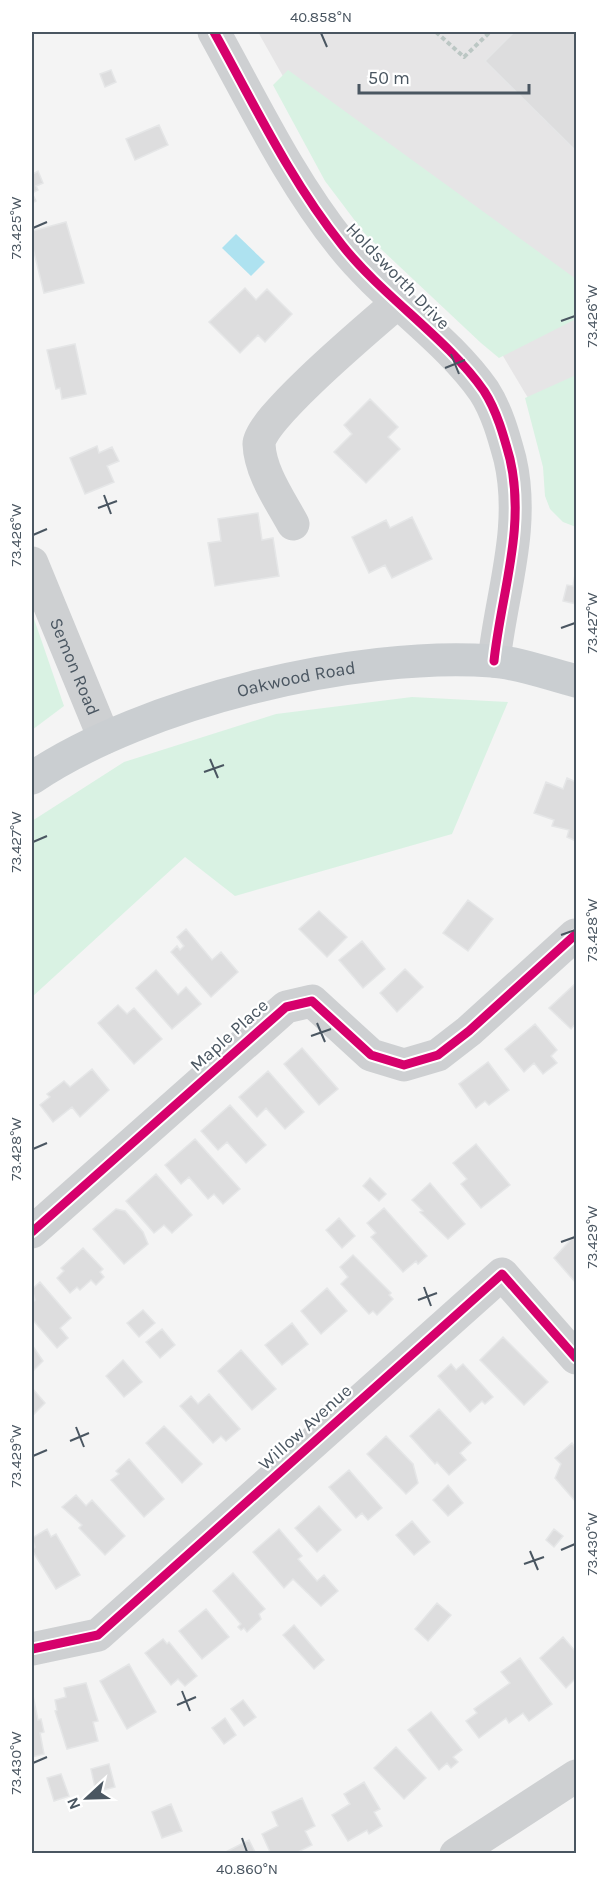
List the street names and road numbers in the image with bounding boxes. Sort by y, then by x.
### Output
street label: Holdsworth Drive [341,218,455,334]
street label: Semon Road [45,615,104,719]
street label: Oakwood Road [234,656,357,702]
street label: Maple Place [185,994,273,1076]
street label: Willow Avenue [254,1379,356,1475]

